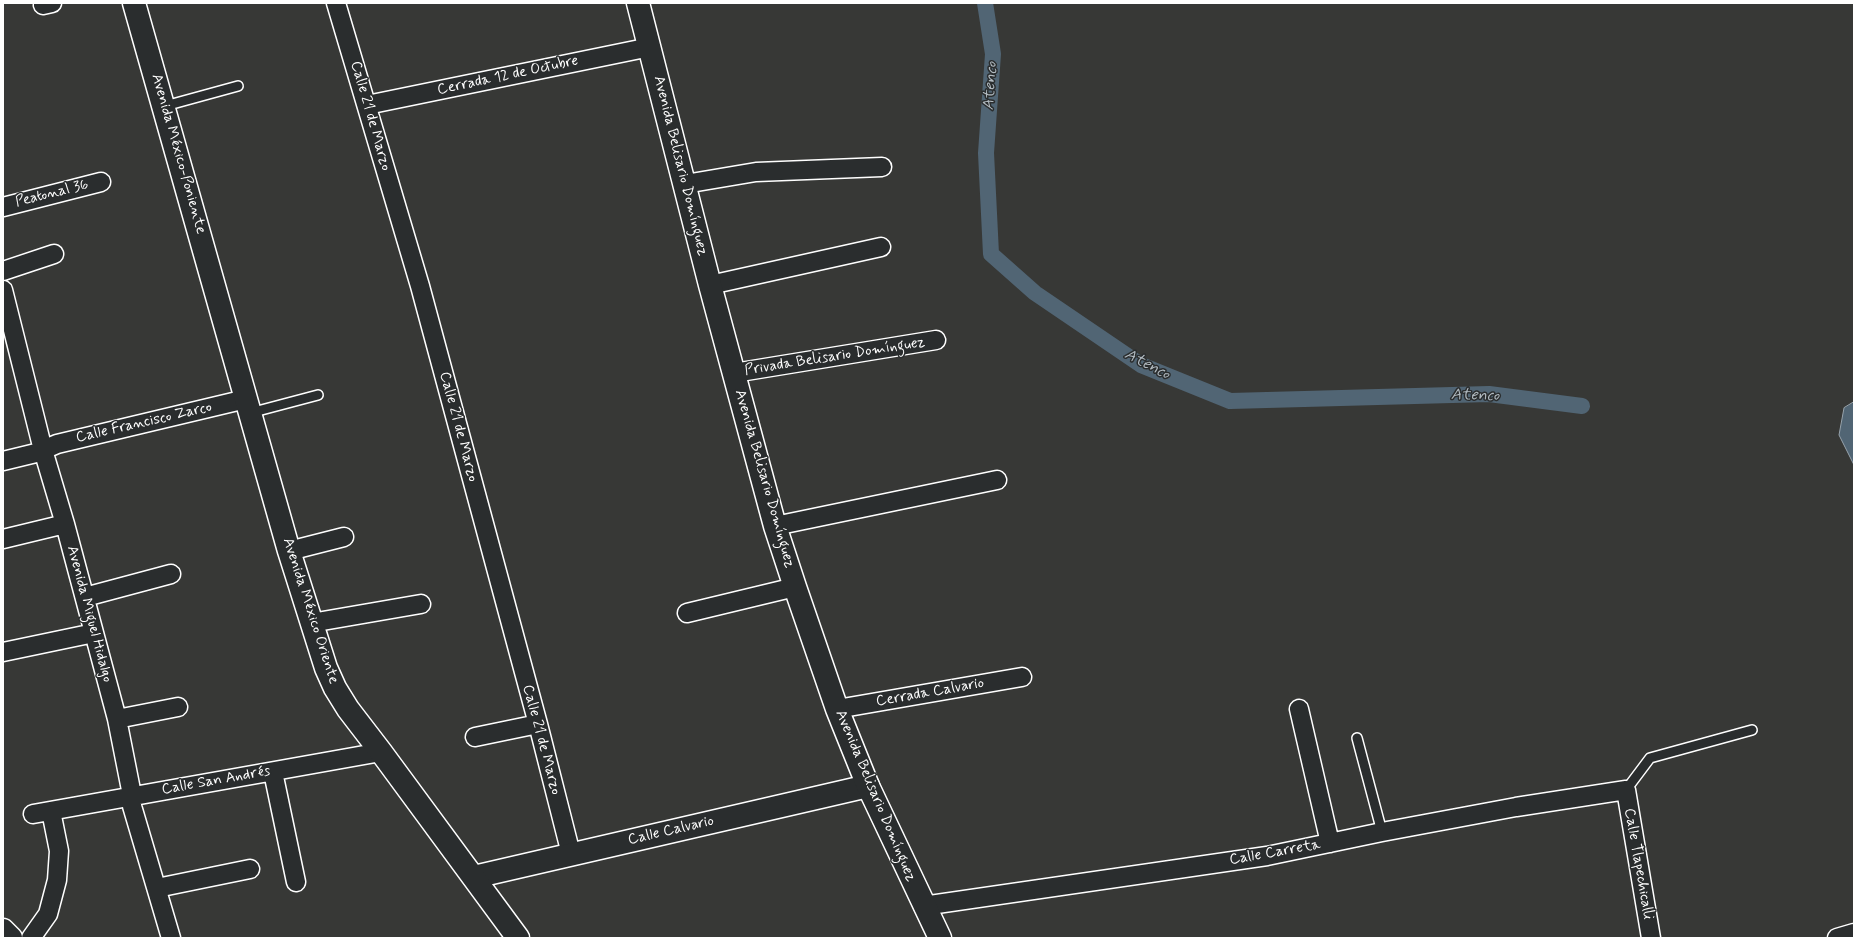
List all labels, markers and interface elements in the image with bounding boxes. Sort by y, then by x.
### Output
street label: Cerrada 12 de Octubre [436,52,580,100]
street label: Calle 21 de Marzo [346,59,394,173]
water label: Atenco [980,61,1002,111]
street label: Avenida México-Poniente [147,72,209,236]
street label: Avenida Belisario Domínguez [649,74,711,258]
street label: Peatonal 36 [14,176,90,212]
street label: Privada Belisario Domínguez [743,334,927,380]
water label: Atenco [1121,345,1173,385]
street label: Calle 21 de Marzo [435,370,481,484]
water label: Atenco [1451,386,1499,406]
street label: Avenida Belisario Domínguez [730,388,798,570]
street label: Calle Francisco Zarco [74,399,214,447]
street label: Avenida México Oriente [278,536,342,686]
street label: Avenida Miguel Hidalgo [62,544,116,684]
street label: Cerrada Calvario [875,675,985,711]
street label: Calle 21 de Marzo [518,683,564,797]
street label: Avenida Belisario Domínguez [831,707,919,885]
street label: Calle San Andrés [160,763,272,799]
street label: Calle Tlapechicalli [1619,807,1657,921]
street label: Calle Calvario [626,812,716,850]
street label: Calle Carreta [1228,836,1322,870]

